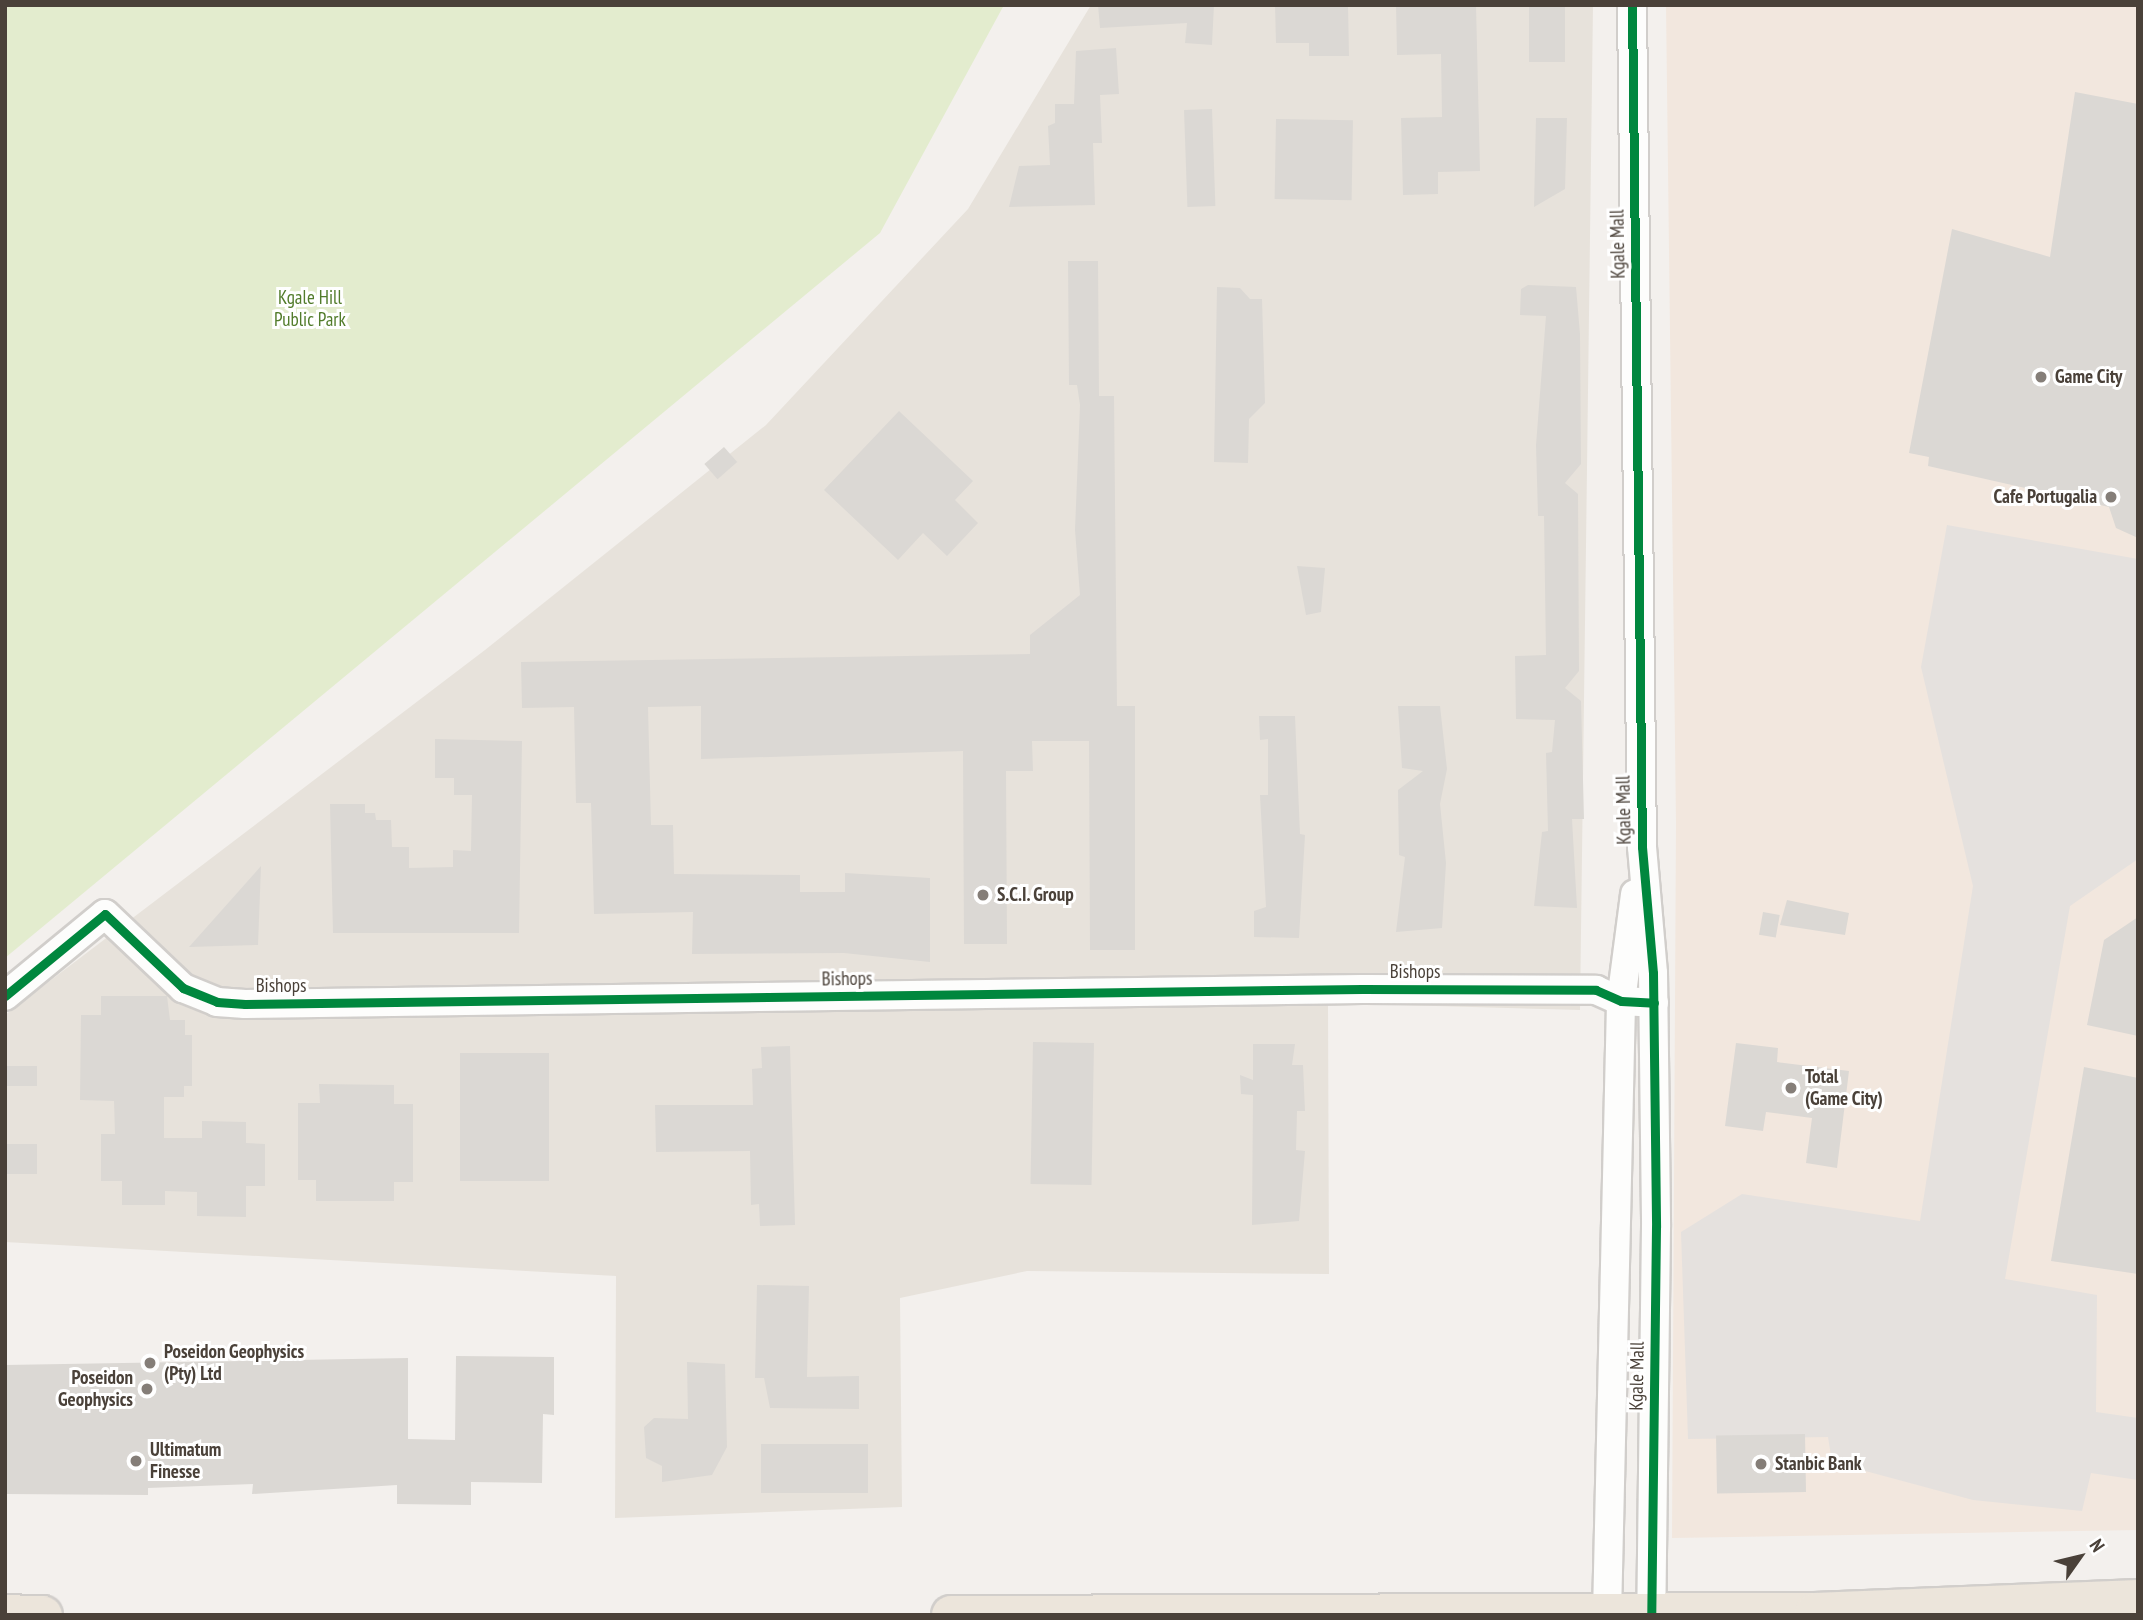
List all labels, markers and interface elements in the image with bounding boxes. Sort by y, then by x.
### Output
street label: Kgale Mall [1606,209,1630,279]
park label: Kgale Hill Public Park [274,287,346,331]
place label: Game City [2055,366,2123,388]
marker: Game City [2033,369,2049,385]
place label: Cafe Portugalia [1994,486,2097,508]
marker: Cafe Portugalia [2103,489,2119,505]
street label: Kgale Mall [1612,775,1636,845]
place label: S.C.I. Group [997,884,1075,906]
marker: S.C.I. Group [975,887,991,903]
street label: Bishops [1390,961,1440,983]
street label: Bishops [821,967,873,991]
street label: Bishops [256,975,306,997]
place label: Total (Game City) [1805,1066,1883,1110]
marker: Total (Game City) [1783,1080,1799,1096]
place label: Poseidon Geophysics (Pty) Ltd [164,1341,304,1385]
street label: Kgale Mall [1625,1341,1649,1411]
marker: Poseidon Geophysics (Pty) Ltd [142,1355,158,1371]
place label: Poseidon Geophysics [58,1367,133,1411]
marker: Poseidon Geophysics [139,1381,155,1397]
place label: Ultimatum Finesse [150,1439,221,1483]
marker: Ultimatum Finesse [128,1453,144,1469]
place label: Stanbic Bank [1775,1453,1862,1475]
marker: Stanbic Bank [1753,1456,1769,1472]
north arrow [2045,1522,2115,1592]
text: N [2085,1534,2110,1556]

